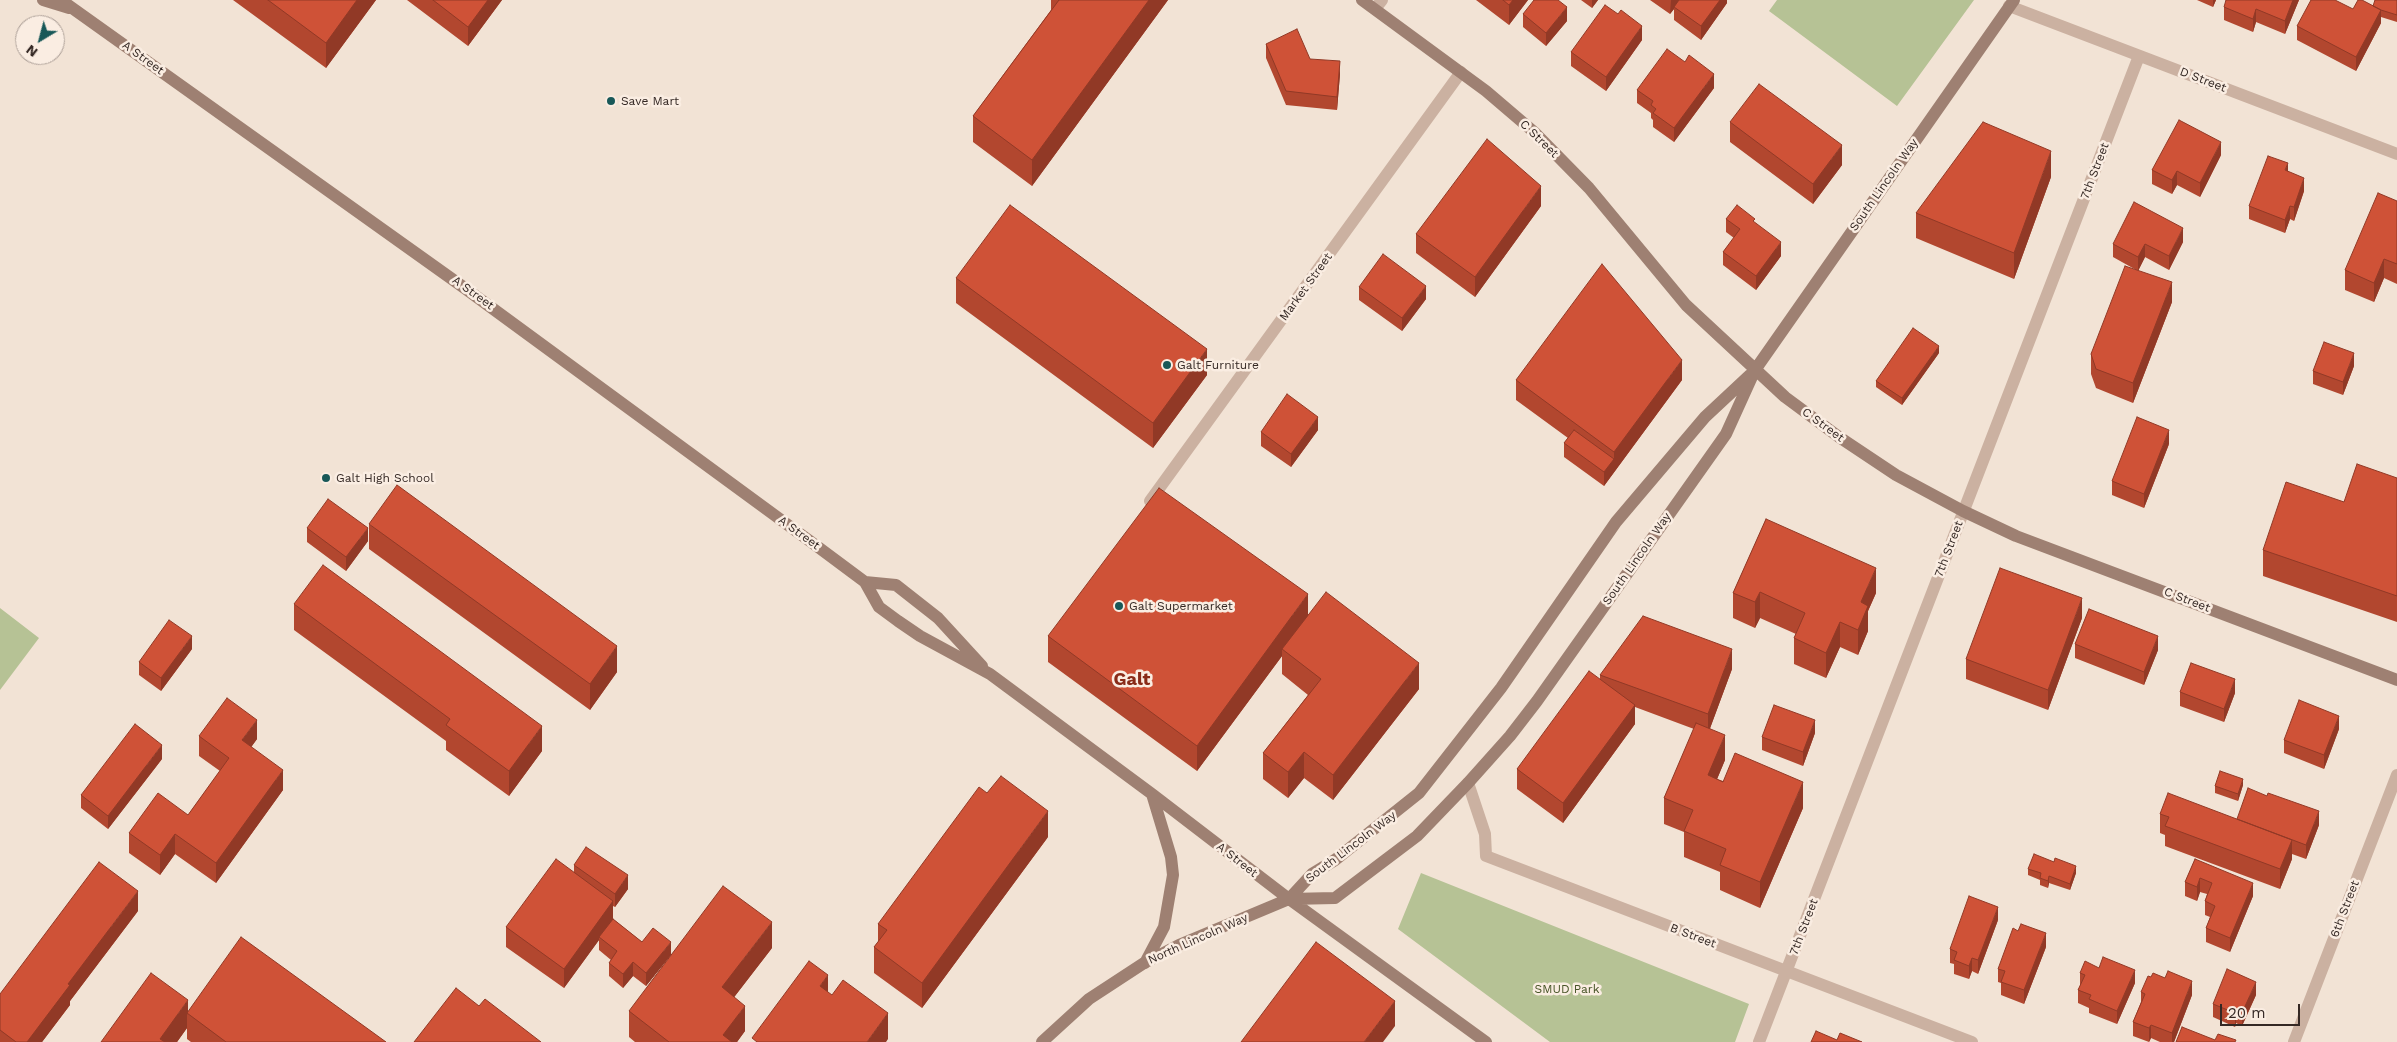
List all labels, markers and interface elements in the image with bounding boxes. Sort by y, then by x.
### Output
north arrow [15,15,65,65]
street label: A Street [119,38,167,78]
text: N [23,42,41,61]
street label: D Street [2178,65,2228,95]
place label: Save Mart [621,94,679,108]
marker: Save Mart [605,95,617,107]
street label: C Street [1517,117,1561,161]
street label: South Lincoln Way [1847,136,1921,234]
street label: 7th Street [2078,141,2112,201]
street label: Market Street [1277,250,1335,324]
street label: A Street [449,273,497,313]
place label: Galt Furniture [1177,358,1259,372]
marker: Galt Furniture [1161,359,1173,371]
street label: C Street [1799,405,1847,445]
place label: Galt High School [336,471,434,485]
marker: Galt High School [320,472,332,484]
street label: South Lincoln Way [1600,510,1674,608]
street label: A Street [775,513,823,553]
street label: 7th Street [1932,519,1966,579]
street label: C Street [2162,585,2212,615]
place label: Galt Supermarket [1129,599,1233,613]
marker: Galt Supermarket [1113,600,1125,612]
district label: Galt [1114,669,1150,691]
street label: South Lincoln Way [1303,808,1399,886]
street label: A Street [1214,840,1260,880]
street label: 6th Street [2328,878,2362,940]
street label: 7th Street [1787,897,1821,957]
street label: North Lincoln Way [1146,911,1250,967]
street label: B Street [1668,921,1718,951]
park label: SMUD Park [1535,982,1599,996]
scale bar [2222,994,2302,1026]
text: 20 m [2228,1004,2266,1022]

